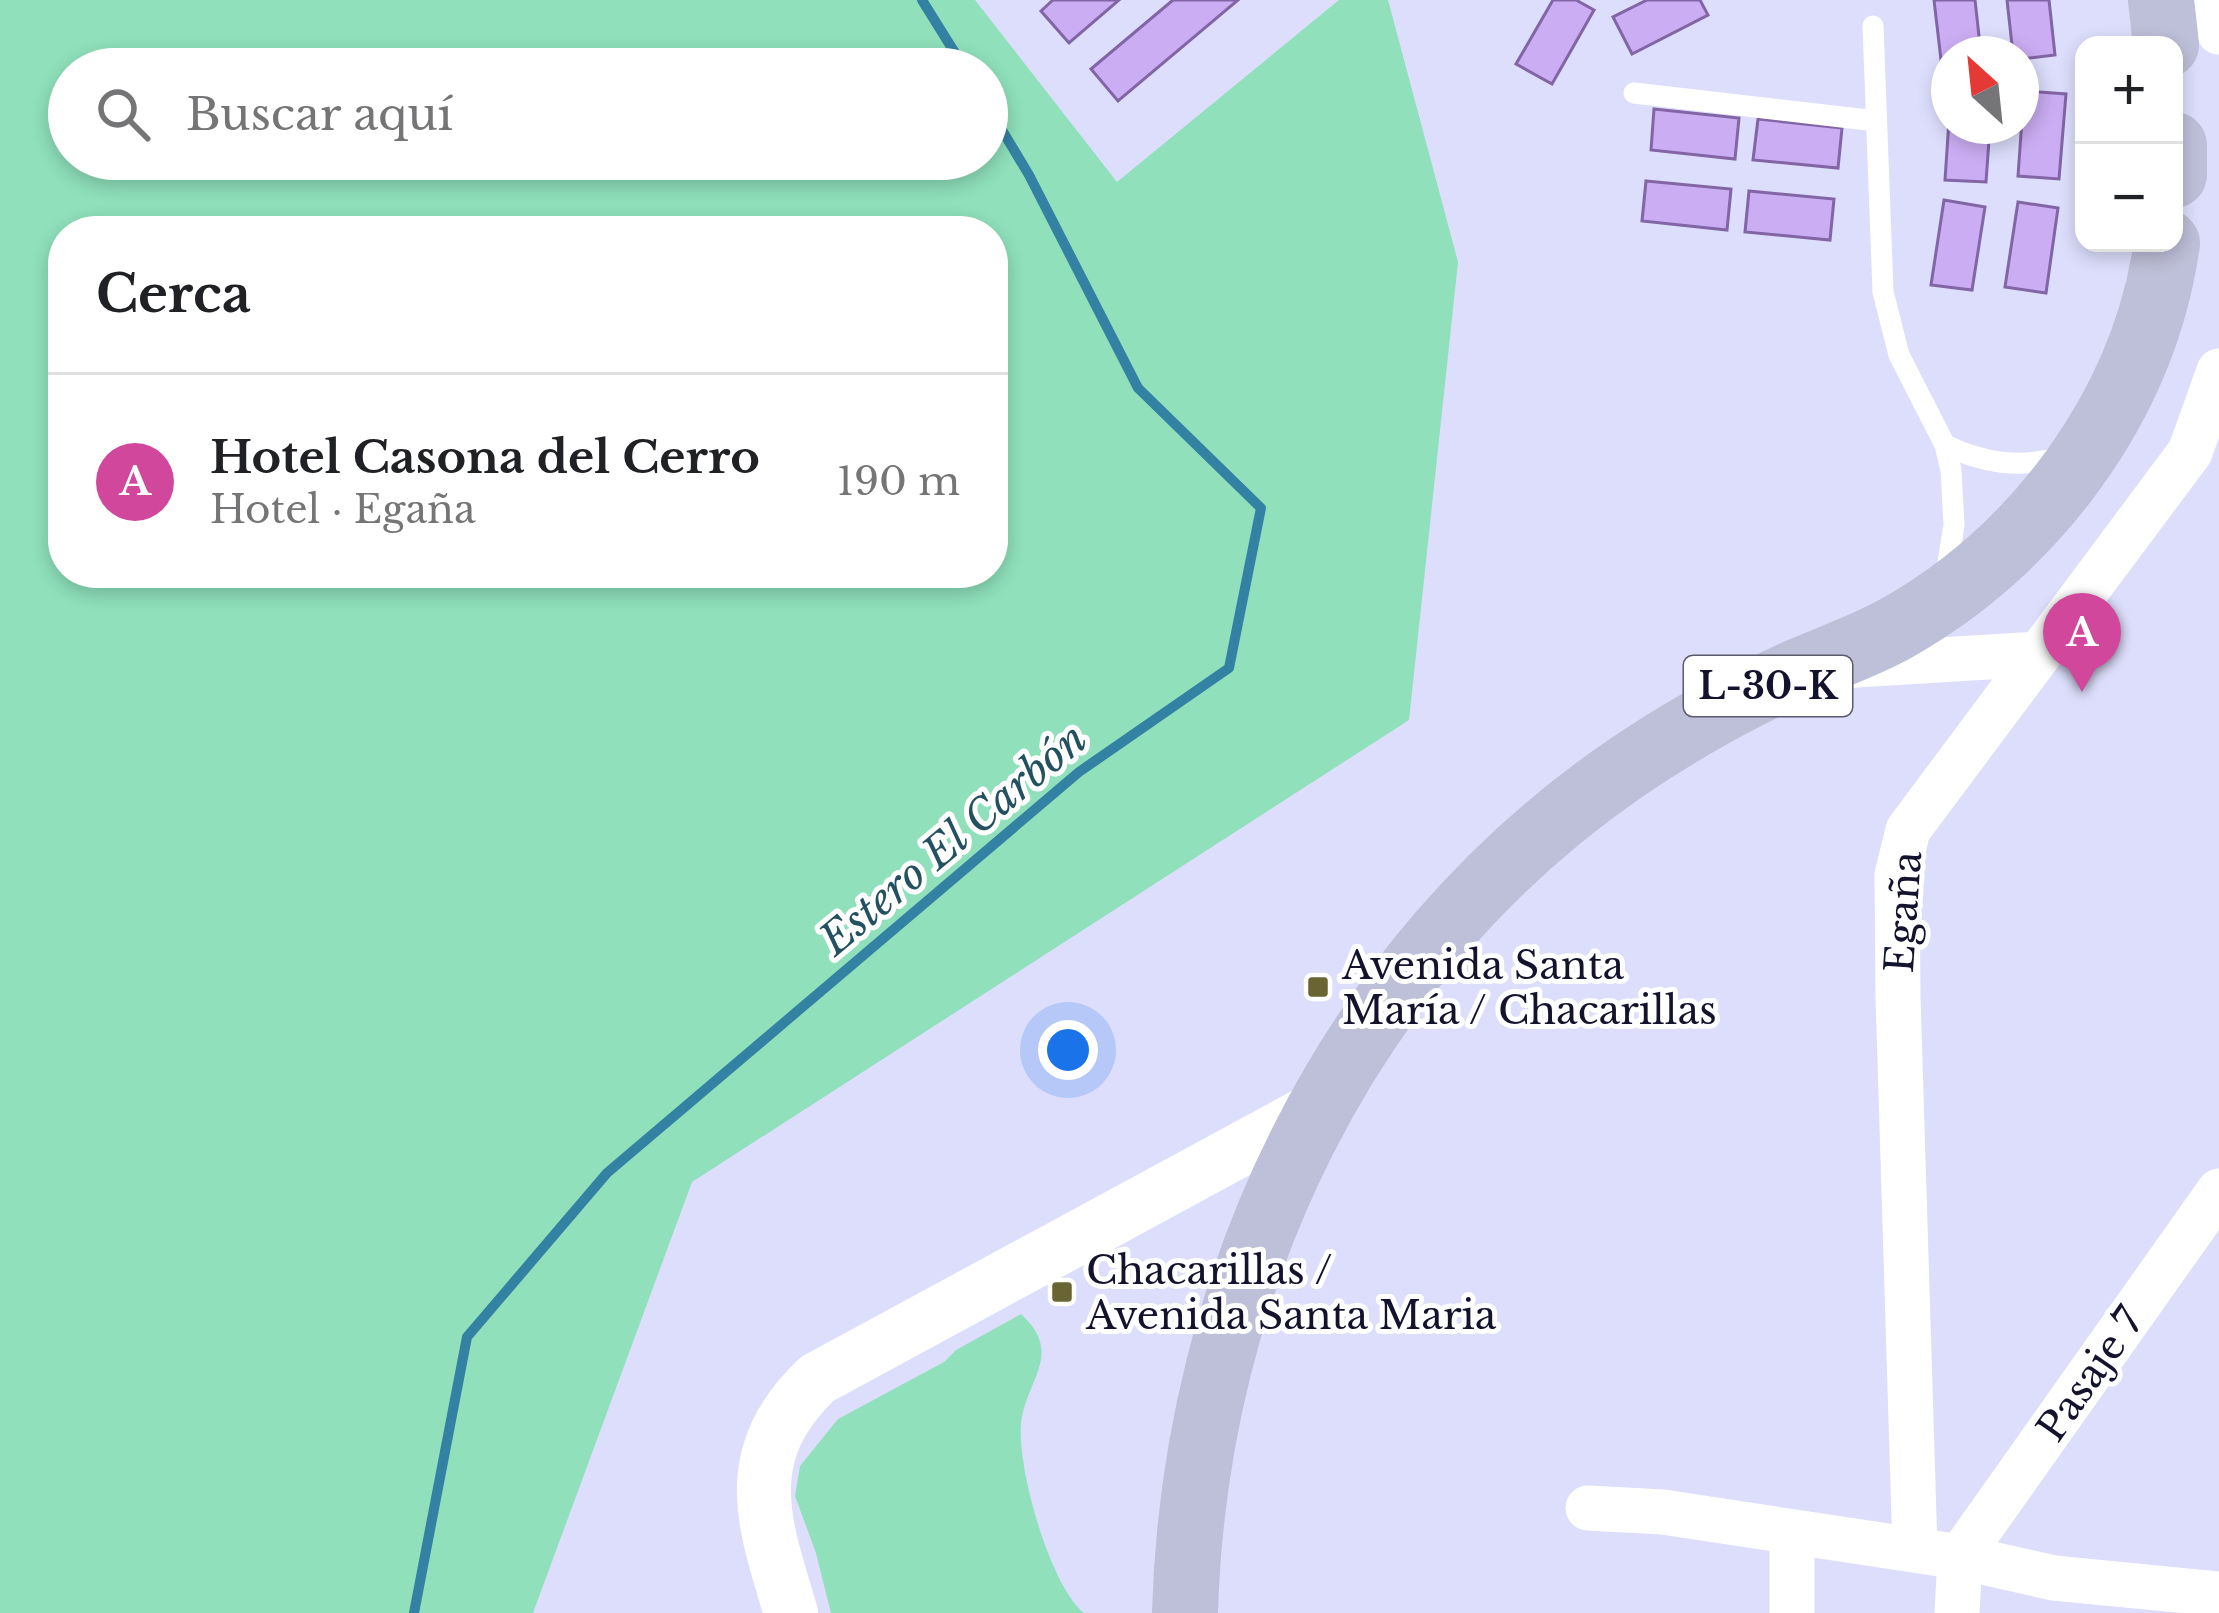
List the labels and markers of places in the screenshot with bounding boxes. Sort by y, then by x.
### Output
pin: A [2043,593,2121,692]
place label: Avenida Santa María / Chacarillas [1341,941,1717,1035]
marker: Avenida Santa María / Chacarillas [1305,974,1331,1000]
place label: Chacarillas / Avenida Santa Maria [1085,1246,1497,1340]
marker: Chacarillas / Avenida Santa Maria [1049,1279,1075,1305]

